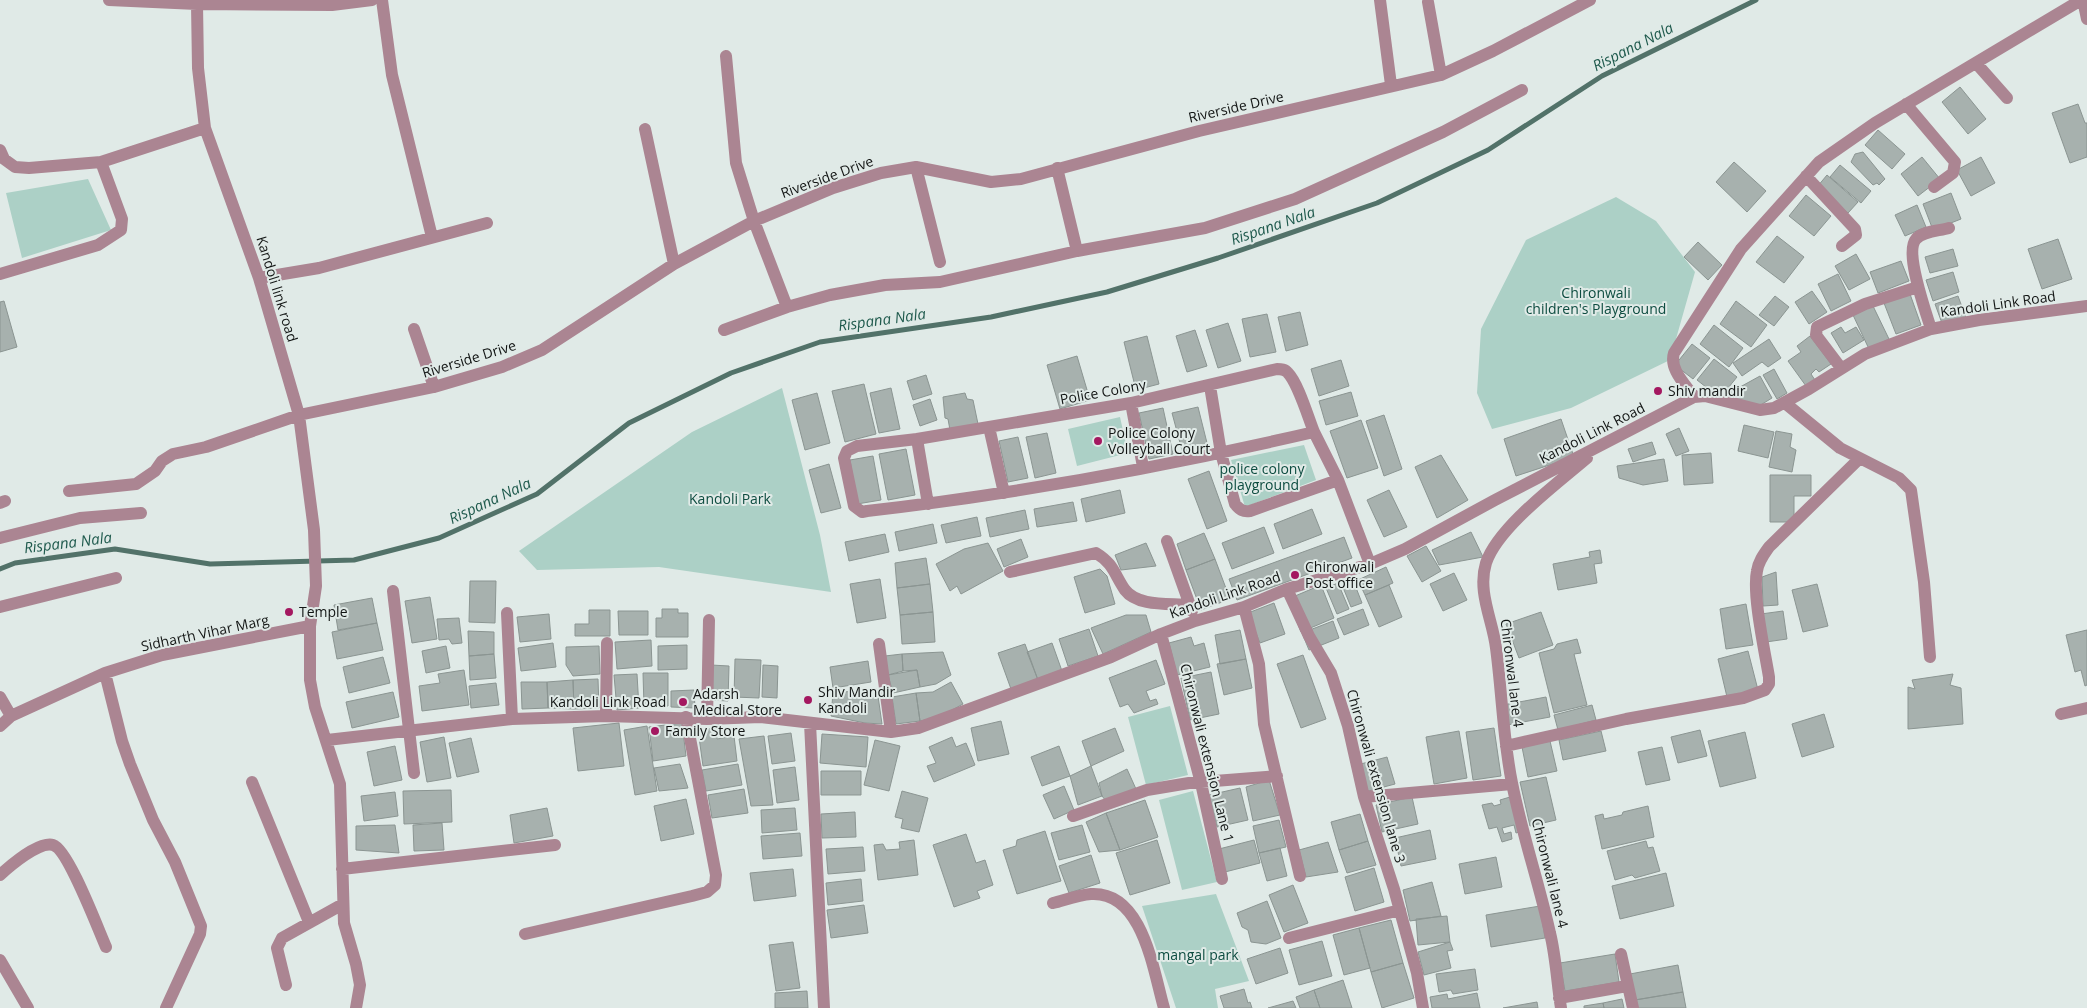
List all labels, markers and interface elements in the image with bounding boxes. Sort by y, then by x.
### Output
water label: Rispana Nala [1589,17,1677,75]
street label: Riverside Drive [1186,86,1286,127]
street label: Riverside Drive [778,151,876,202]
water label: Rispana Nala [1228,201,1318,249]
street label: Kandoli link road [252,234,303,344]
park label: Chironwali children's Playground [1526,283,1666,318]
street label: Kandoli Link Road [1939,286,2057,321]
water label: Rispana Nala [837,303,927,335]
street label: Riverside Drive [420,335,518,382]
street label: Police Colony [1058,374,1148,408]
place label: Shiv mandir [1668,381,1746,400]
marker: Shiv mandir [1652,385,1664,397]
street label: Kandoli Link Road [1536,398,1648,467]
place label: Police Colony Volleyball Court [1108,423,1210,458]
marker: Police Colony Volleyball Court [1092,435,1104,447]
park label: police colony playground [1220,459,1305,494]
water label: Rispana Nala [445,472,534,528]
park label: Kandoli Park [689,489,772,508]
water label: Rispana Nala [23,527,113,557]
place label: Chironwali Post office [1305,557,1374,592]
street label: Kandoli Link Road [1167,567,1283,622]
marker: Chironwali Post office [1289,569,1301,581]
place label: Temple [299,602,348,621]
marker: Temple [283,606,295,618]
street label: Sidharth Vihar Marg [139,610,271,655]
street label: Chironwal lane 4 [1496,618,1529,728]
street label: Chironwali extension Lane 1 [1176,661,1239,844]
place label: Shiv Mandir Kandoli [818,682,895,717]
place label: Adarsh Medical Store [693,684,782,719]
street label: Chironwali extension lane 3 [1343,687,1410,865]
street label: Kandoli Link Road [550,692,666,711]
marker: Shiv Mandir Kandoli [802,694,814,706]
marker: Adarsh Medical Store [677,696,689,708]
place label: Family Store [665,721,745,740]
marker: Family Store [649,725,661,737]
street label: Chironwali lane 4 [1528,816,1573,930]
park label: mangal park [1157,945,1239,964]

